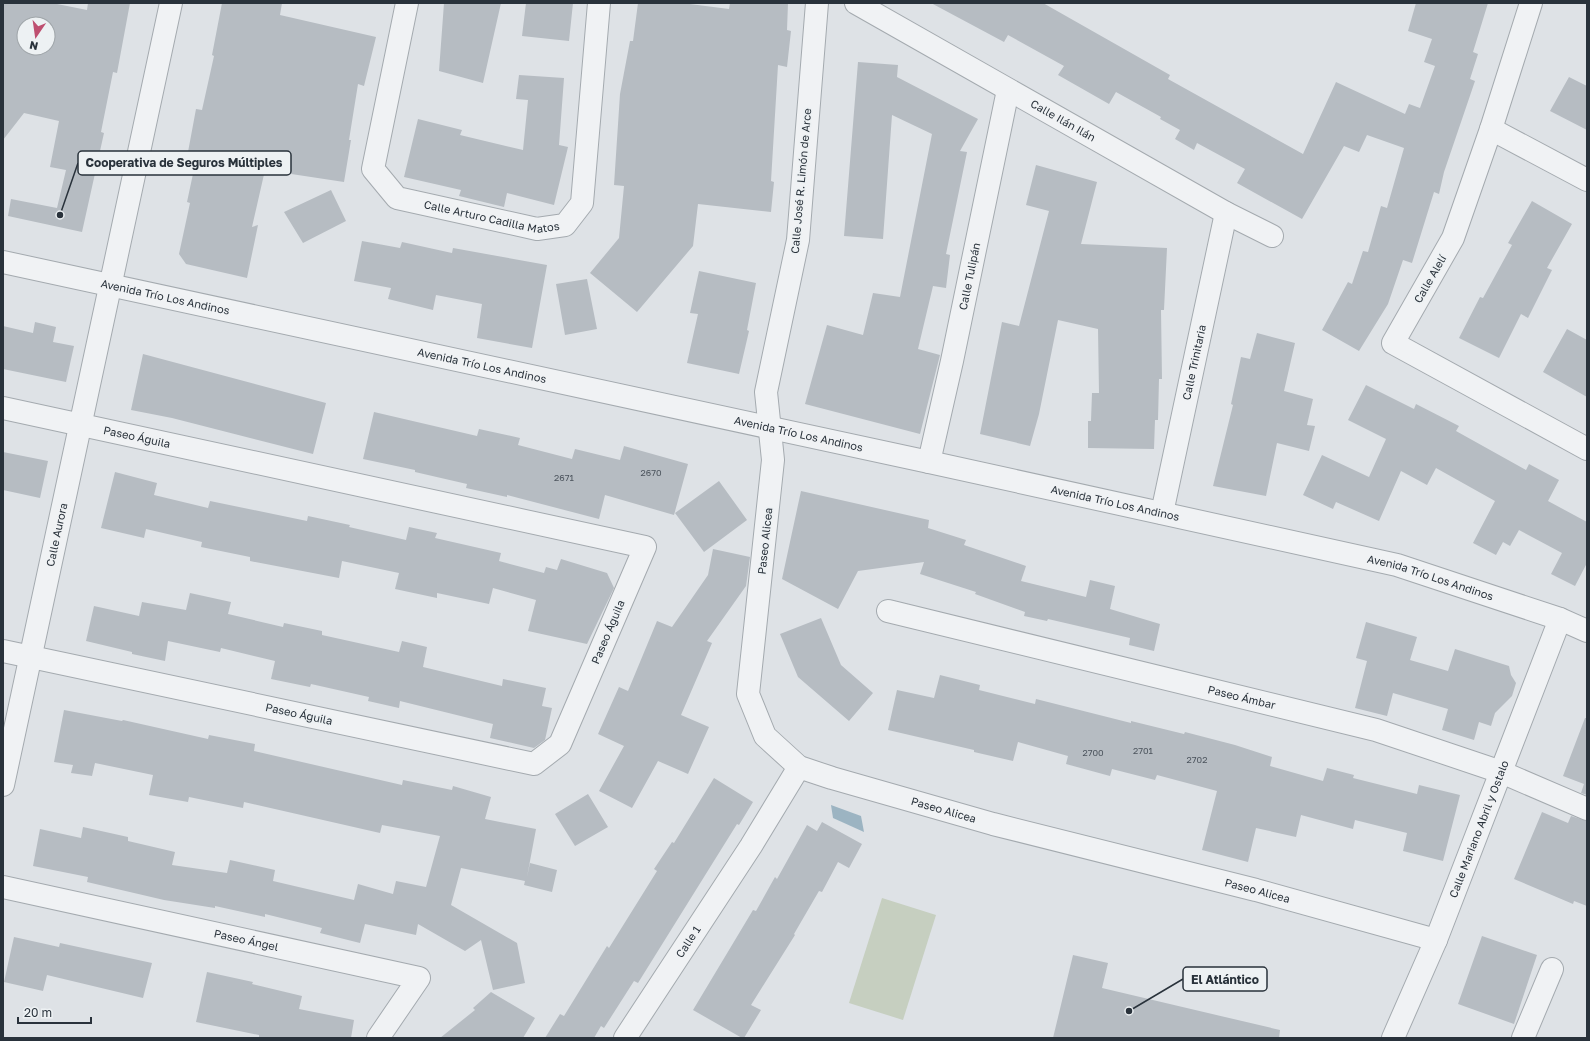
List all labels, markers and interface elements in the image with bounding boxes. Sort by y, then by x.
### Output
north arrow [16,16,56,56]
text: N [28,39,39,54]
street label: Calle Ilán Ilán [1028,96,1098,144]
street label: Calle José R. Limón de Arce [788,108,813,254]
callout: Cooperativa de Seguros Múltiples [78,151,291,175]
text: Cooperativa de Seguros Múltiples [85,155,283,170]
street label: Calle Arturo Cadilla Matos [423,197,560,235]
street label: Calle Tulipán [956,241,982,311]
street label: Calle Alelí [1411,252,1449,305]
street label: Avenida Trío Los Andinos [100,276,231,317]
street label: Calle Trinitaria [1179,323,1208,401]
street label: Avenida Trío Los Andinos [416,345,548,385]
street label: Avenida Trío Los Andinos [733,413,865,454]
street label: Paseo Águila [102,423,172,450]
house number: 2670 [640,467,662,478]
house number: 2671 [554,472,575,483]
street label: Avenida Trío Los Andinos [1050,482,1181,523]
street label: Calle Aurora [43,502,69,568]
street label: Paseo Alicea [755,507,774,575]
street label: Avenida Trío Los Andinos [1366,552,1495,603]
street label: Paseo Águila [588,598,627,666]
street label: Paseo Ámbar [1207,682,1278,711]
street label: Paseo Águila [264,700,334,727]
house number: 2701 [1133,745,1154,756]
house number: 2700 [1082,747,1104,758]
house number: 2702 [1187,754,1207,765]
street label: Calle Mariano Abril y Ostalo [1446,758,1511,899]
street label: Paseo Alicea [910,794,978,825]
street label: Paseo Alicea [1223,875,1292,905]
street label: Calle 1 [673,923,703,960]
street label: Paseo Ángel [213,926,280,953]
callout: El Atlántico [1183,967,1267,991]
text: El Atlántico [1191,972,1259,987]
scale bar [18,999,91,1025]
text: 20 m [24,1005,52,1020]

